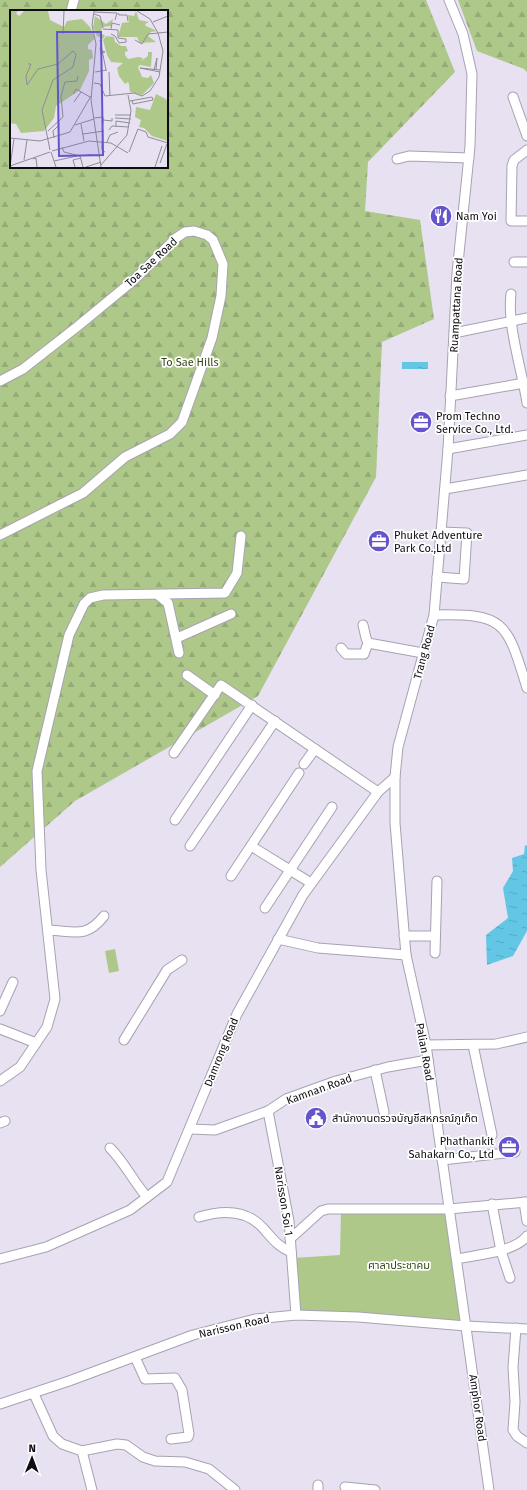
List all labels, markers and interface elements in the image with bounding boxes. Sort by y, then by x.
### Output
inset map [10,10,168,168]
restaurant icon: Nam Yoi [428,203,454,229]
place label: Nam Yoi [456,210,497,223]
street label: Toa Sae Road [123,235,180,290]
street label: Ruampattana Road [448,257,465,353]
park label: To Sae Hills [161,356,219,369]
office icon: Prom Techno Service Co., Ltd. [408,409,434,435]
place label: Prom Techno Service Co., Ltd. [436,410,514,436]
office icon: Phuket Adventure Park Co.,Ltd [366,528,392,554]
place label: Phuket Adventure Park Co.,Ltd [394,529,482,555]
street label: Trang Road [411,624,438,681]
street label: Damrong Road [202,1016,241,1089]
street label: Palian Road [413,1022,436,1082]
street label: Kamnan Road [285,1072,354,1107]
public building icon: สำนักงานตรวจบัญชีสหกรณ์ภูเก็ต [303,1105,329,1131]
place label: สำนักงานตรวจบัญชีสหกรณ์ภูเก็ต [332,1112,478,1125]
office icon: Phathankit Sahakarn Co., Ltd [496,1134,522,1160]
place label: Phathankit Sahakarn Co., Ltd [408,1135,494,1161]
street label: Narisson Soi 1 [272,1165,295,1237]
park label: ศาลาประชาคม [368,1259,430,1272]
street label: Narisson Road [197,1312,271,1341]
street label: Amphor Road [466,1374,489,1442]
north arrow [12,1438,52,1478]
text: N [28,1442,36,1455]

